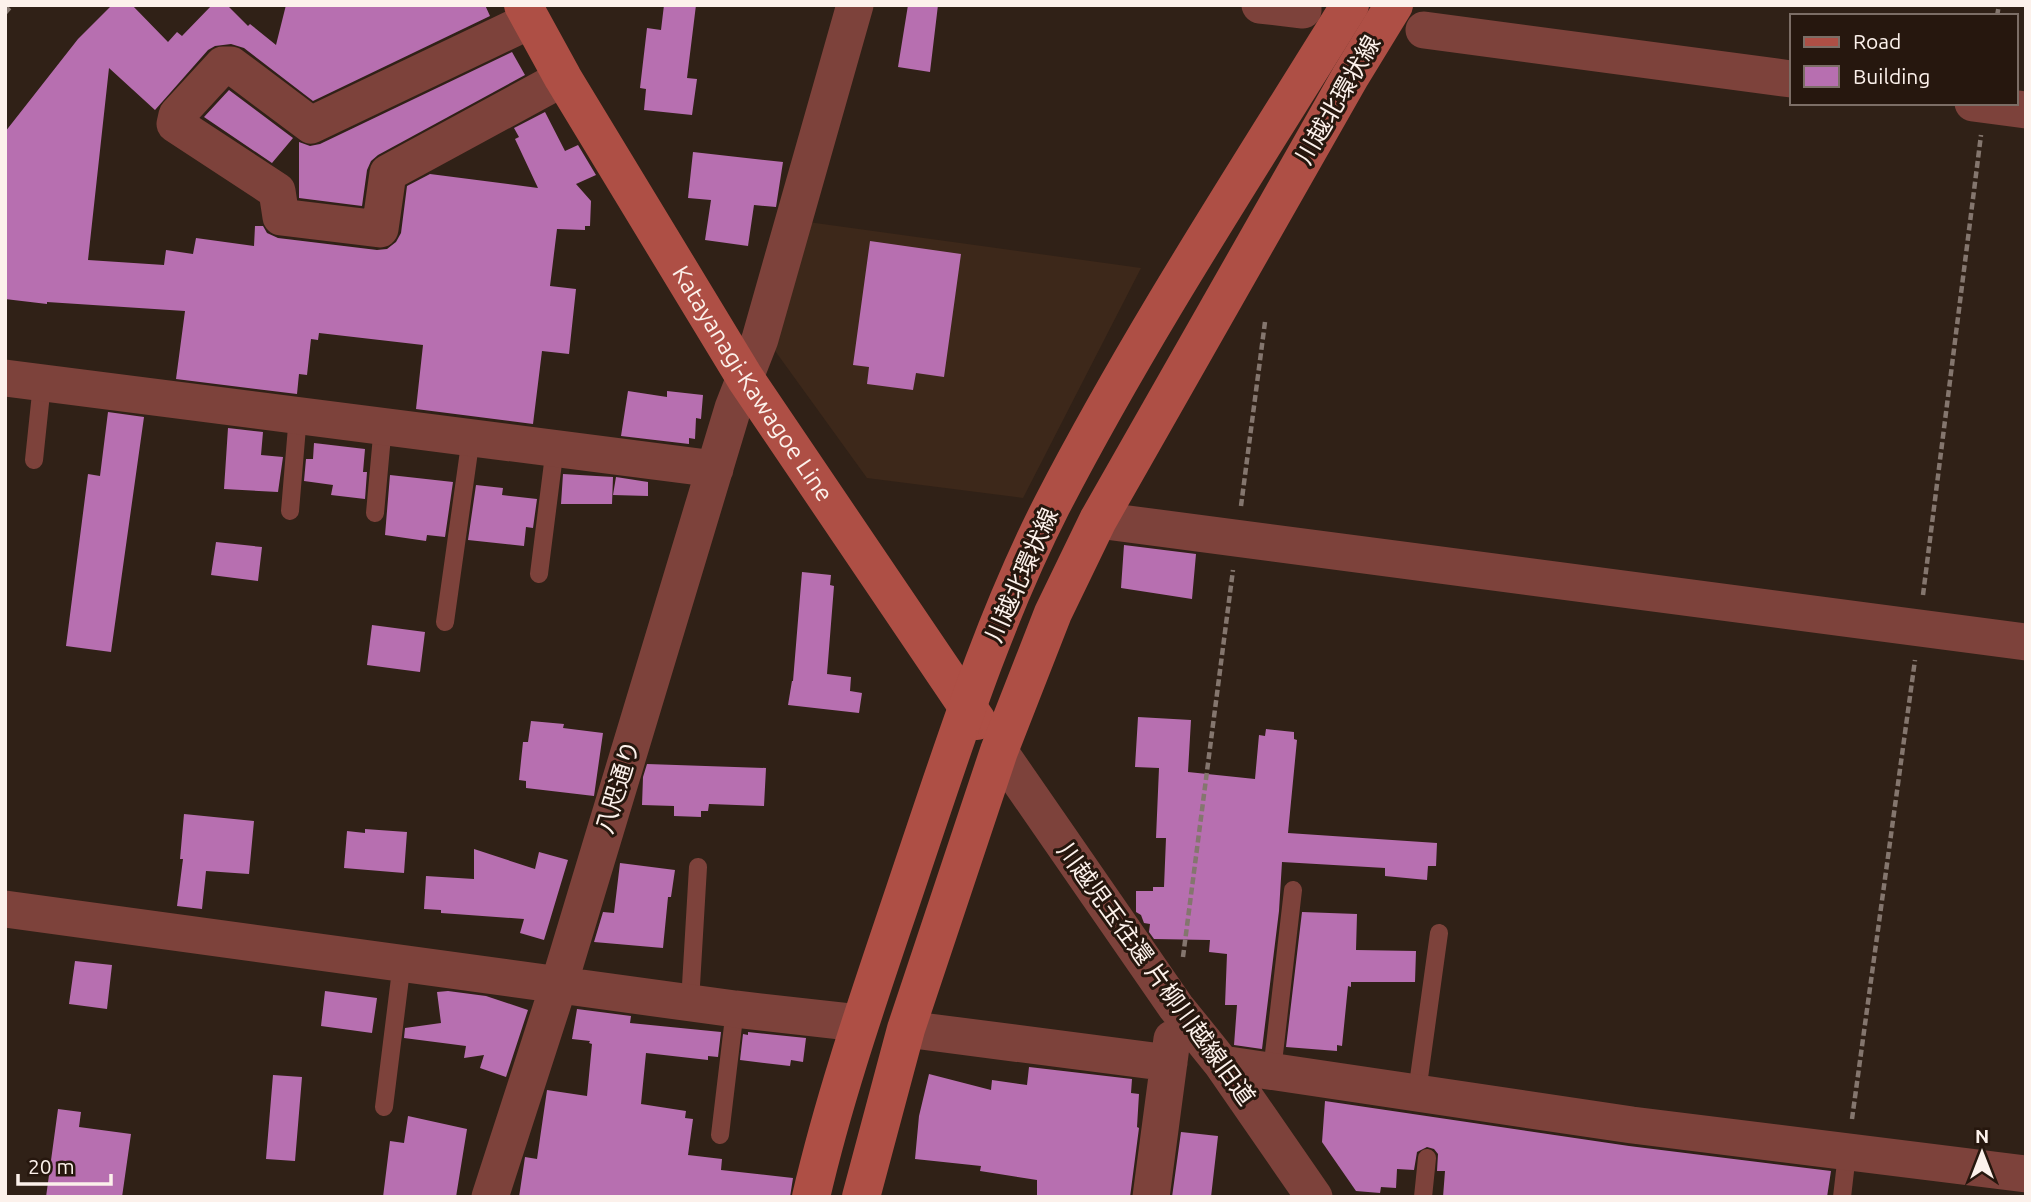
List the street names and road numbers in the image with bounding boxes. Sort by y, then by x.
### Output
street label: 川越北環状線 [1290,31,1385,169]
street label: Katayanagi-Kawagoe Line [667,261,839,506]
street label: 川越北環状線 [980,504,1063,646]
street label: 八咫通り [591,737,644,837]
street label: 川越児玉往還 片柳川越線旧道 [1052,837,1261,1110]

